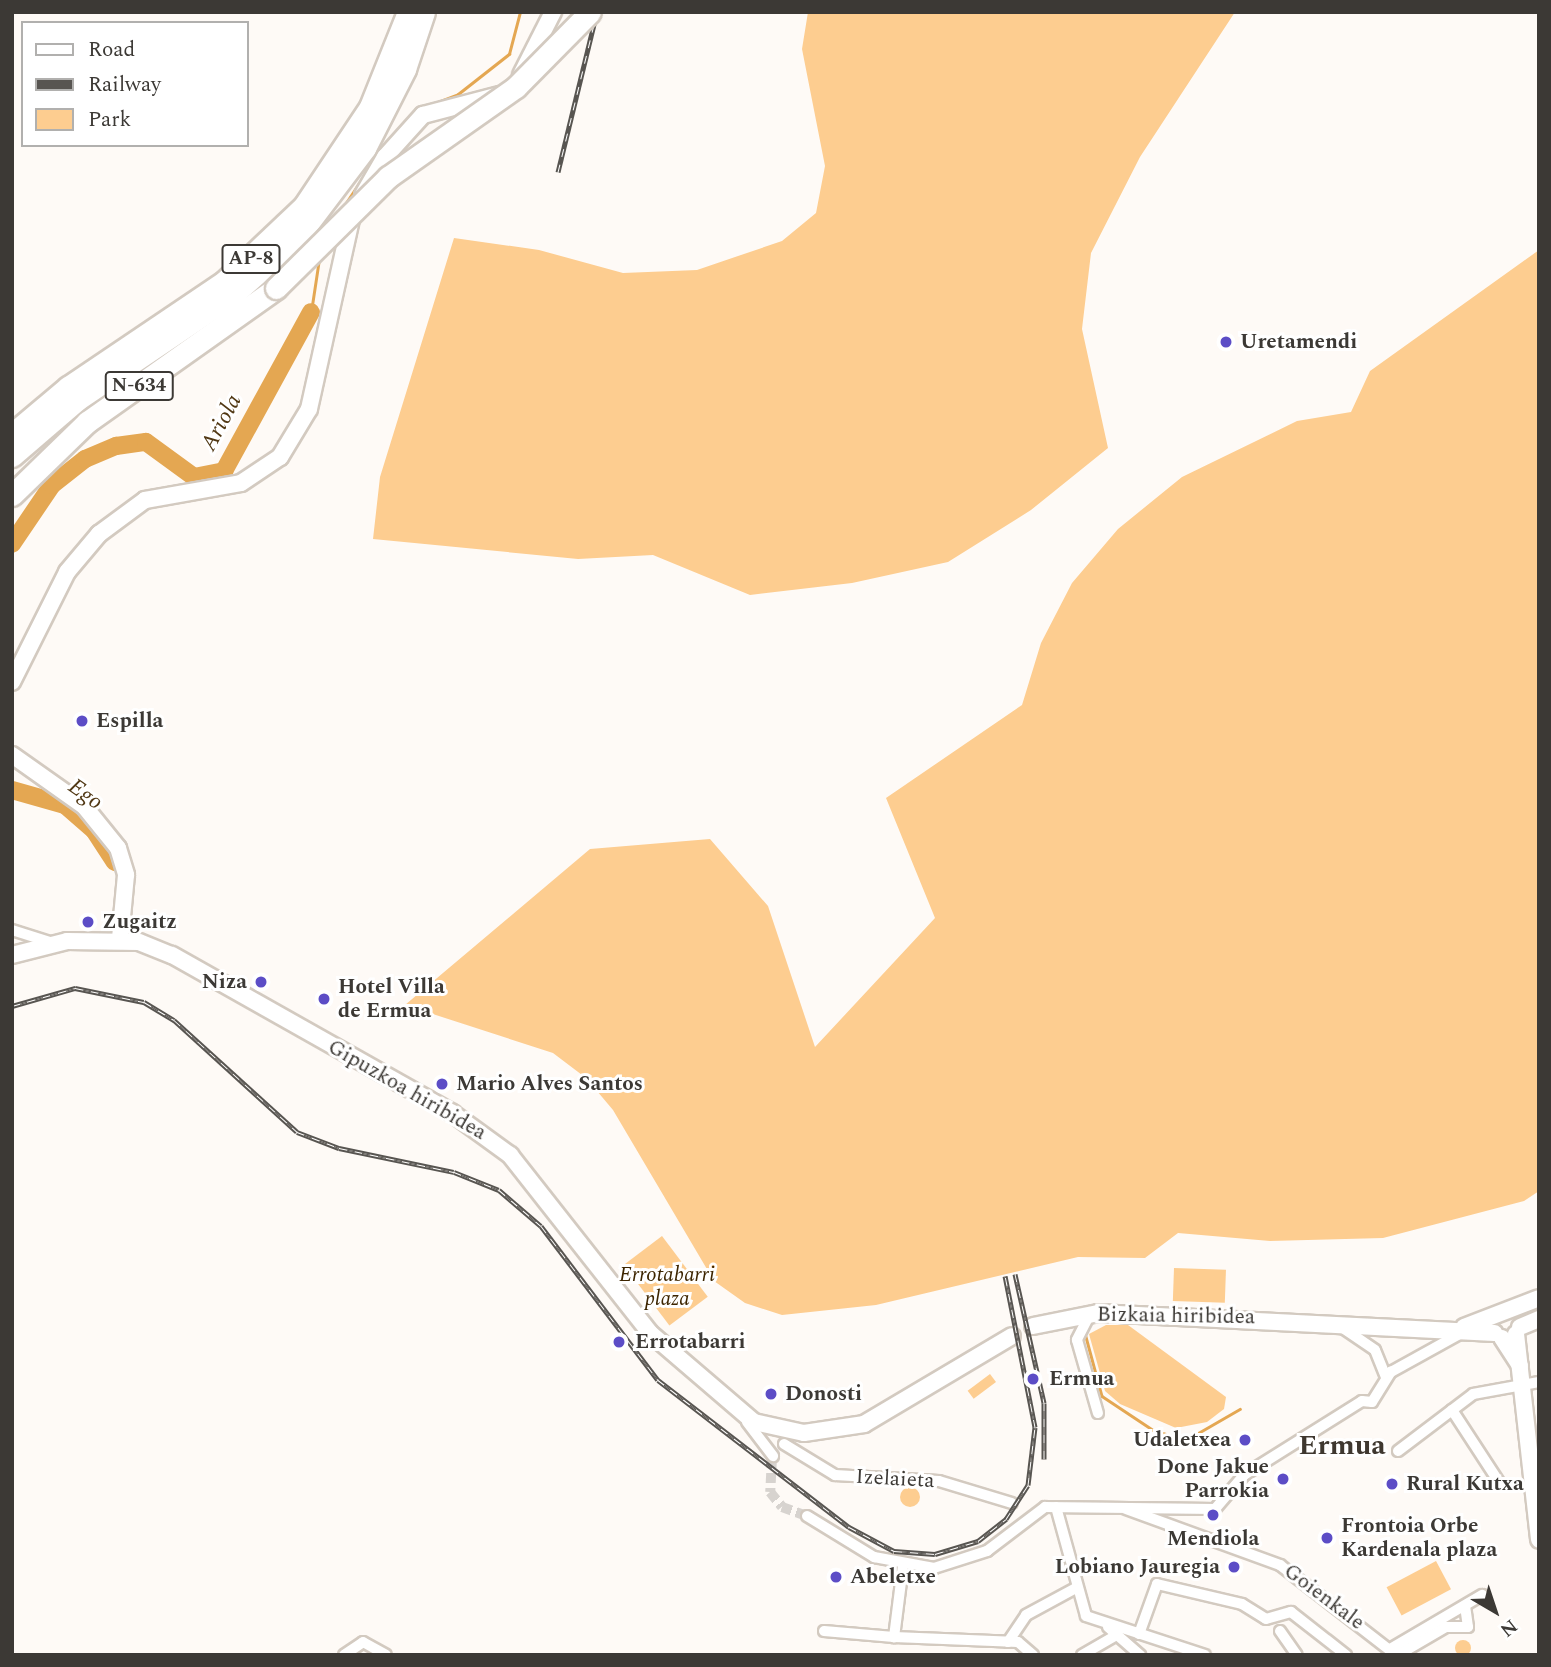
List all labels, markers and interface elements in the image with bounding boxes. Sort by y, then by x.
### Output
legend [21,21,248,147]
text: Road [88,34,135,66]
text: Railway [88,69,161,101]
text: Park [88,104,131,136]
road number: AP-8 [221,244,281,274]
place label: Uretamendi [1240,329,1357,355]
marker: Uretamendi [1218,334,1234,350]
road number: N-634 [104,370,174,402]
water label: Ariola [196,390,248,456]
place label: Espilla [96,708,163,734]
marker: Espilla [74,713,90,729]
water label: Ego [62,773,108,817]
place label: Zugaitz [102,909,177,935]
marker: Zugaitz [80,914,96,930]
place label: Niza [202,969,247,995]
marker: Niza [253,974,269,990]
place label: Hotel Villa de Ermua [338,974,445,1024]
marker: Hotel Villa de Ermua [316,991,332,1007]
street label: Gipuzkoa hiribidea [323,1034,491,1146]
place label: Mario Alves Santos [456,1071,643,1097]
marker: Mario Alves Santos [434,1076,450,1092]
park label: Errotabarri plaza [619,1262,715,1312]
street label: Bizkaia hiribidea [1097,1302,1255,1330]
place label: Errotabarri [635,1329,745,1355]
marker: Errotabarri [609,1332,629,1352]
place label: Ermua [1049,1366,1114,1392]
marker: Ermua [1023,1369,1043,1389]
place label: Donosti [785,1381,862,1407]
marker: Donosti [763,1386,779,1402]
place label: Udaletxea [1133,1427,1231,1453]
district label: Ermua [1298,1429,1386,1463]
marker: Udaletxea [1237,1432,1253,1448]
place label: Done Jakue Parrokia [1157,1454,1269,1504]
street label: Izelaieta [855,1464,935,1494]
marker: Done Jakue Parrokia [1275,1471,1291,1487]
place label: Rural Kutxa [1406,1471,1524,1497]
marker: Rural Kutxa [1384,1476,1400,1492]
marker: Mendiola [1205,1507,1221,1523]
place label: Frontoia Orbe Kardenala plaza [1341,1513,1497,1563]
place label: Mendiola [1167,1526,1259,1552]
marker: Frontoia Orbe Kardenala plaza [1319,1530,1335,1546]
place label: Lobiano Jauregia [1055,1554,1220,1580]
marker: Lobiano Jauregia [1226,1559,1242,1575]
street label: Goienkale [1279,1559,1369,1635]
place label: Abeletxe [850,1564,936,1590]
marker: Abeletxe [828,1569,844,1585]
north arrow [1460,1576,1530,1646]
text: N [1493,1612,1524,1644]

